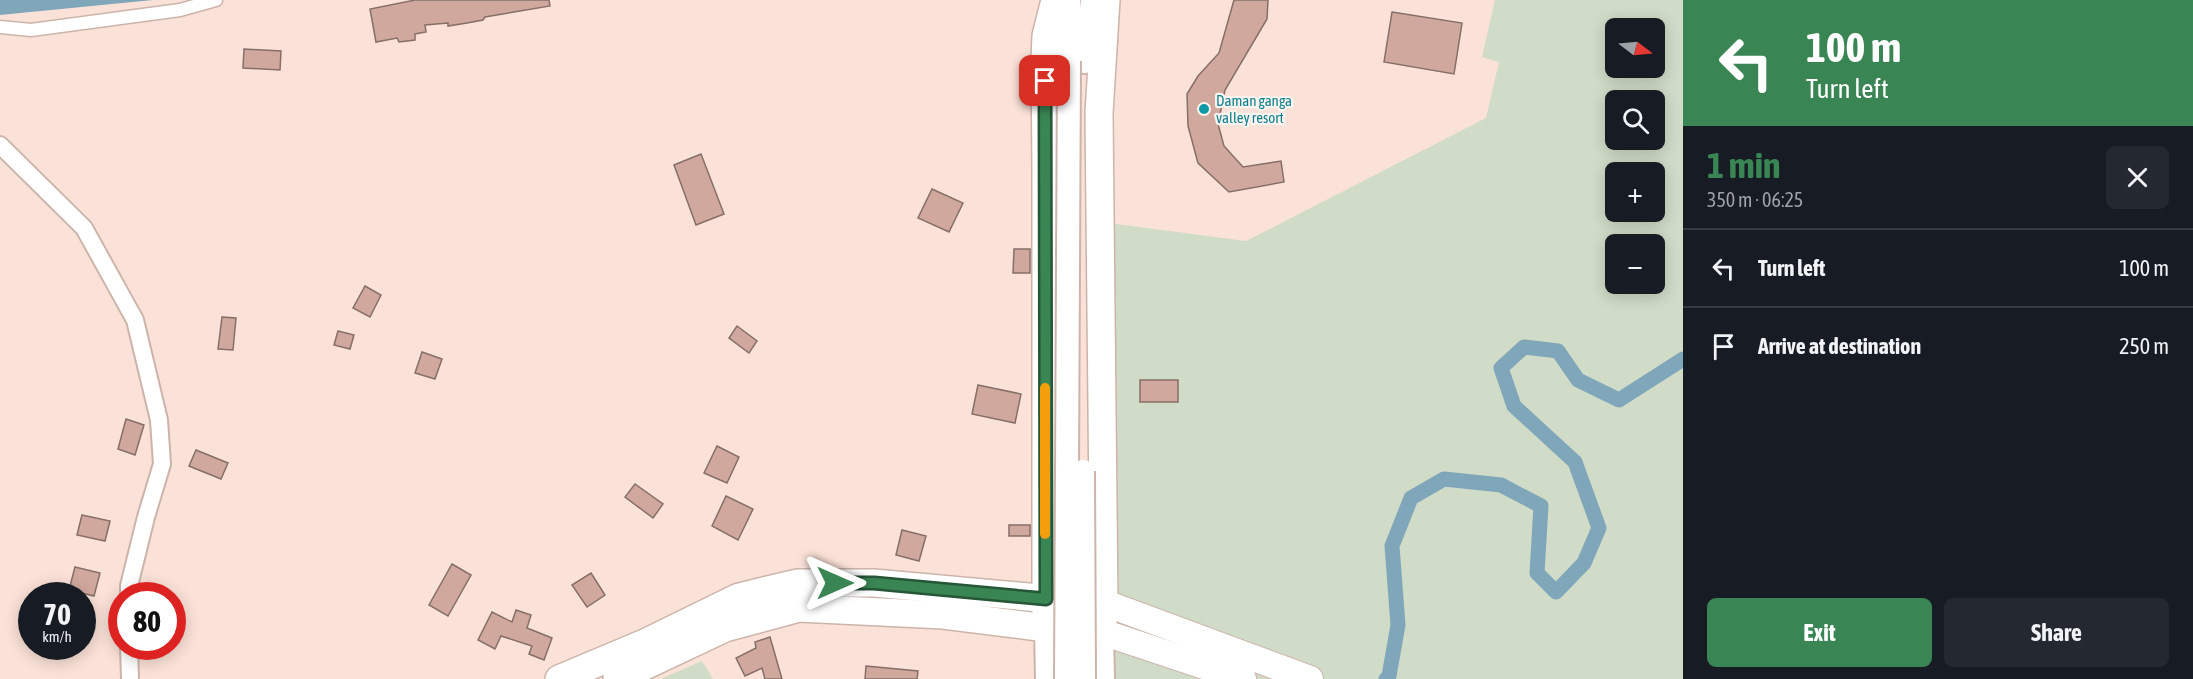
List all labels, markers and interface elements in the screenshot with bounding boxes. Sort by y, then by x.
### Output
north arrow [1605,18,1665,78]
map controls [1605,18,1665,294]
text: 100 m [1806,23,1901,71]
icon: left [1707,24,1785,102]
pin [1019,55,1070,106]
icon: arrive [1028,64,1061,97]
text: Turn left [1806,73,1889,104]
button: search [1605,90,1665,150]
place label: Daman ganga valley resort [1216,92,1292,126]
marker: Daman ganga valley resort [1197,102,1211,116]
text: 1 min [1707,144,1781,186]
button: close [2106,146,2169,209]
button: + [1605,162,1665,222]
text: 350 m · 06:25 [1707,188,1803,211]
button: − [1605,234,1665,294]
icon: left [1707,252,1740,285]
text: Turn left [1758,255,1825,281]
text: 100 m [2119,255,2169,281]
icon: arrive [1707,330,1740,363]
text: Arrive at destination [1758,333,1921,359]
text: 250 m [2119,333,2169,359]
position arrow [803,551,867,615]
speed limit sign: 80 [108,582,186,660]
text: 70 [43,597,71,631]
button: Exit [1707,598,1932,667]
button: Share [1944,598,2169,667]
text: km/h [42,628,72,645]

